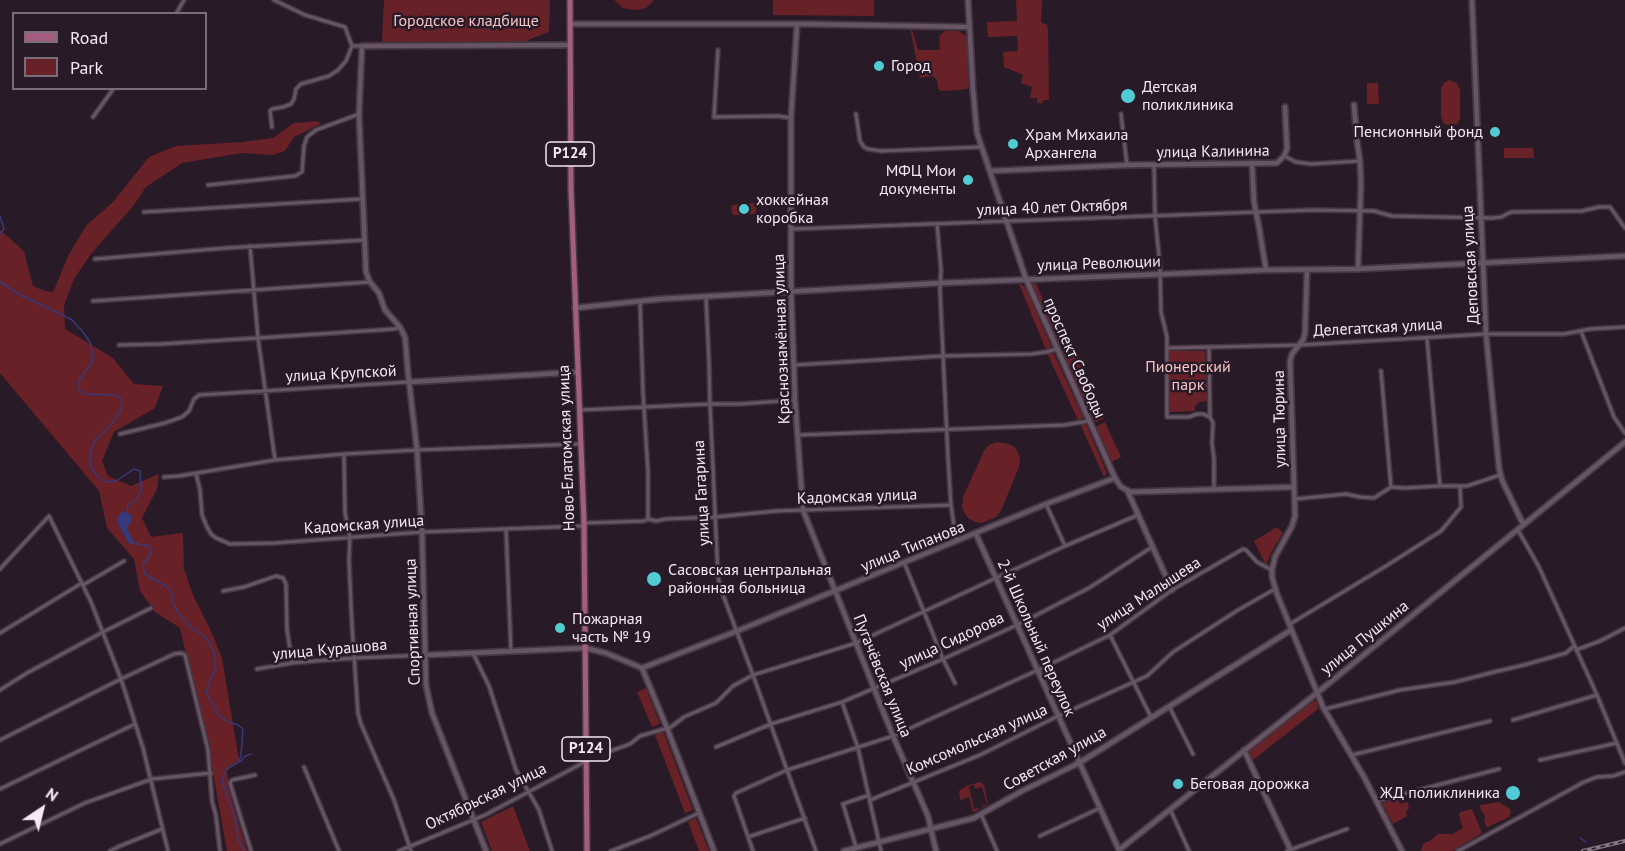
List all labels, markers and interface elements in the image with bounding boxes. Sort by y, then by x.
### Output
park label: Городское кладбище [393,11,539,31]
legend [12,12,207,90]
text: Road [70,26,108,49]
text: Park [70,56,103,79]
place label: Город [891,56,931,76]
marker: Город [872,59,886,73]
place label: Детская поликлиника [1142,77,1234,115]
marker: Детская поликлиника [1119,87,1137,105]
place label: Пенсионный фонд [1354,122,1483,142]
place label: Храм Михаила Архангела [1025,125,1128,163]
marker: Пенсионный фонд [1488,125,1502,139]
marker: Храм Михаила Архангела [1006,137,1020,151]
street label: улица Калинина [1156,141,1270,163]
road number: Р124 [546,142,594,166]
place label: МФЦ Мои документы [880,161,956,199]
marker: МФЦ Мои документы [961,173,975,187]
place label: хоккейная коробка [756,190,829,228]
street label: улица 40 лет Октября [976,196,1128,220]
marker: хоккейная коробка [737,202,751,216]
street label: Деповская улица [1458,205,1484,325]
street label: улица Революции [1037,252,1161,276]
street label: Краснознамённая улица [769,253,795,425]
street label: проспект Свободы [1039,295,1109,421]
street label: Делегатская улица [1313,315,1443,341]
park label: Пионерский парк [1145,357,1231,395]
street label: улица Крупской [285,362,397,386]
street label: Ново-Елатомская улица [554,364,580,532]
street label: улица Тюрина [1270,370,1290,468]
street label: улица Гагарина [690,440,714,546]
street label: Кадомская улица [796,485,918,509]
street label: Кадомская улица [303,511,425,539]
street label: улица Типанова [858,517,968,577]
street label: улица Малышева [1093,553,1205,635]
street label: 2-й Школьный переулок [993,557,1079,719]
street label: Спортивная улица [401,558,425,686]
place label: Сасовская центральная районная больница [668,560,831,598]
marker: Сасовская центральная районная больница [645,570,663,588]
street label: улица Пушкина [1317,597,1413,679]
street label: улица Сидорова [897,608,1007,674]
place label: Пожарная часть № 19 [572,609,651,647]
street label: Пугачёвская улица [849,612,915,740]
marker: Пожарная часть № 19 [553,621,567,635]
street label: улица Курашова [272,635,388,665]
street label: Комсомольская улица [903,700,1051,780]
street label: Советская улица [1000,723,1110,795]
road number: Р124 [562,737,610,761]
street label: Октябрьская улица [422,759,550,835]
place label: Беговая дорожка [1190,774,1309,794]
marker: Беговая дорожка [1171,777,1185,791]
north arrow [12,779,72,839]
text: N [42,783,62,805]
place label: ЖД поликлиника [1380,783,1500,803]
marker: ЖД поликлиника [1504,784,1522,802]

